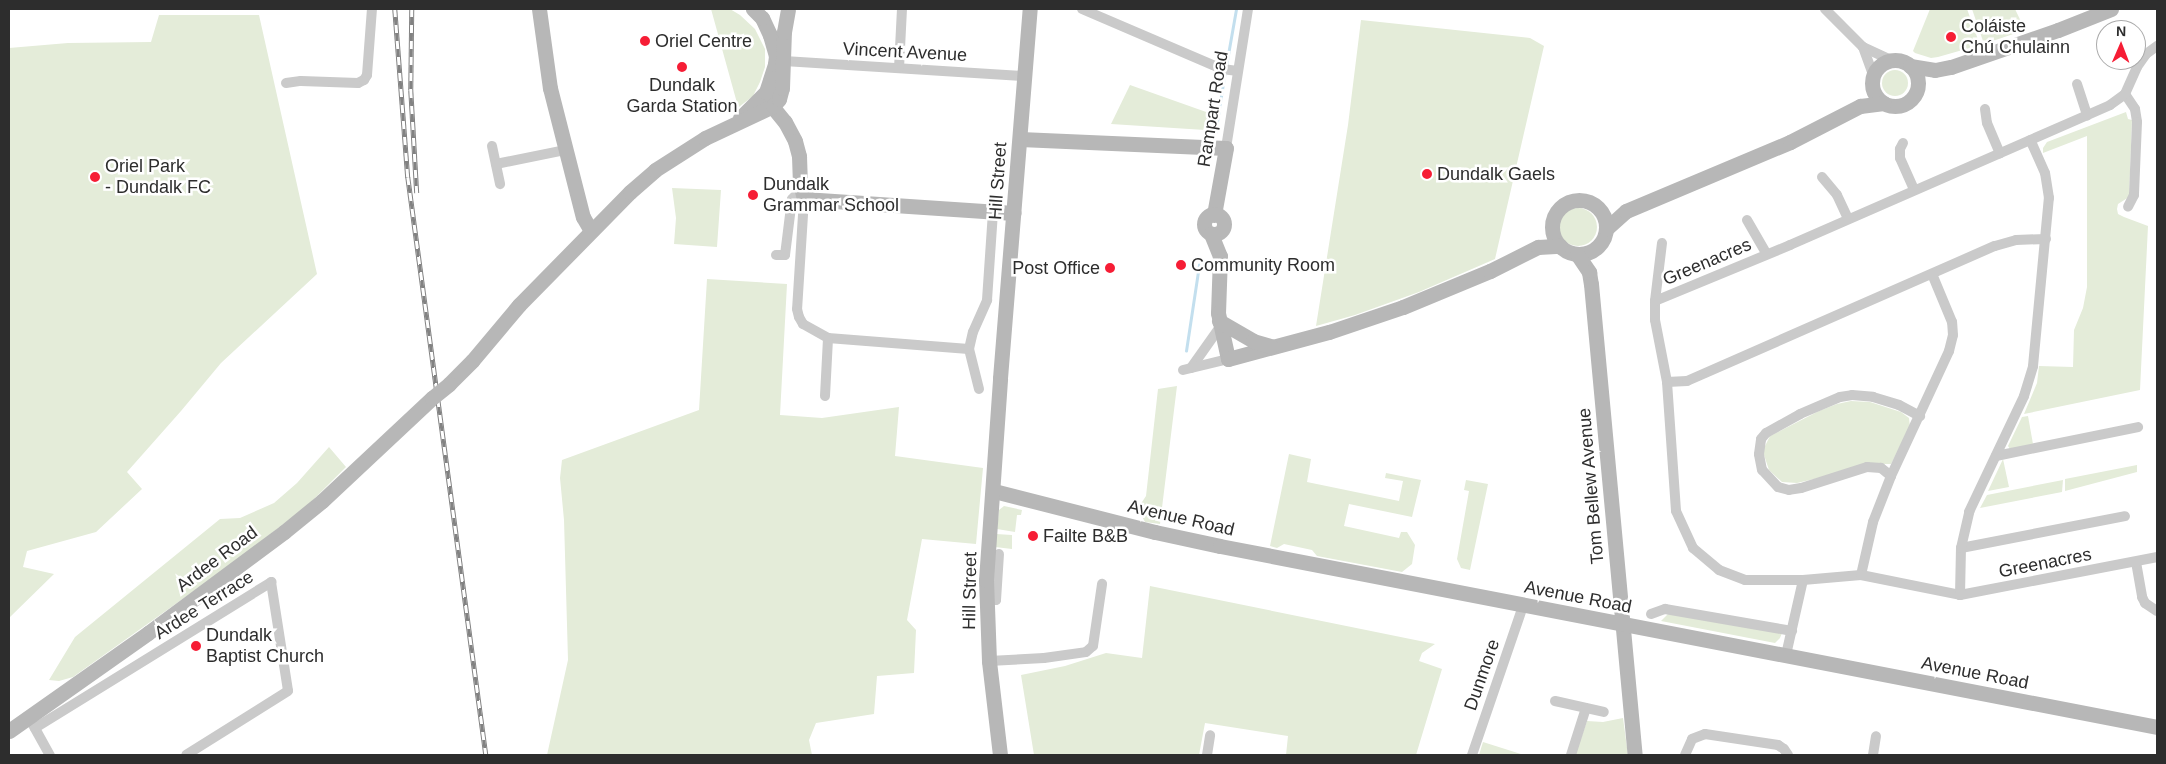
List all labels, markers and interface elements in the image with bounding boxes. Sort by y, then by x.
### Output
place label: Coláiste Chú Chulainn [1961,16,2070,58]
north arrow [2096,20,2146,70]
text: N [2116,23,2126,39]
place label: Oriel Centre [655,30,752,52]
marker: Coláiste Chú Chulainn [1945,31,1957,43]
marker: Oriel Centre [639,35,651,47]
street label: Vincent Avenue [842,38,968,66]
street label: Rampart Road [1193,50,1233,168]
marker: Dundalk Garda Station [676,61,688,73]
place label: Dundalk Garda Station [626,75,738,118]
street label: Hill Street [985,141,1011,221]
place label: Oriel Park - Dundalk FC [105,156,211,198]
place label: Dundalk Gaels [1437,163,1555,185]
marker: Dundalk Gaels [1421,168,1433,180]
marker: Oriel Park - Dundalk FC [89,171,101,183]
place label: Dundalk Grammar School [763,174,899,216]
marker: Dundalk Grammar School [747,189,759,201]
street label: Greenacres [1659,234,1755,290]
place label: Community Room [1191,254,1335,276]
place label: Post Office [1012,257,1100,279]
marker: Community Room [1175,259,1187,271]
marker: Post Office [1104,262,1116,274]
street label: Tom Bellew Avenue [1573,406,1609,566]
street label: Avenue Road [1126,495,1236,541]
street label: Ardee Road [172,521,262,597]
place label: Failte B&B [1043,525,1128,547]
marker: Failte B&B [1027,530,1039,542]
street label: Greenacres [1997,543,2093,583]
street label: Hill Street [959,552,981,630]
street label: Ardee Terrace [150,566,258,644]
street label: Avenue Road [1523,576,1633,618]
place label: Dundalk Baptist Church [206,625,324,668]
street label: Dunmore [1460,636,1504,714]
marker: Dundalk Baptist Church [190,640,202,652]
street label: Avenue Road [1920,652,2030,694]

